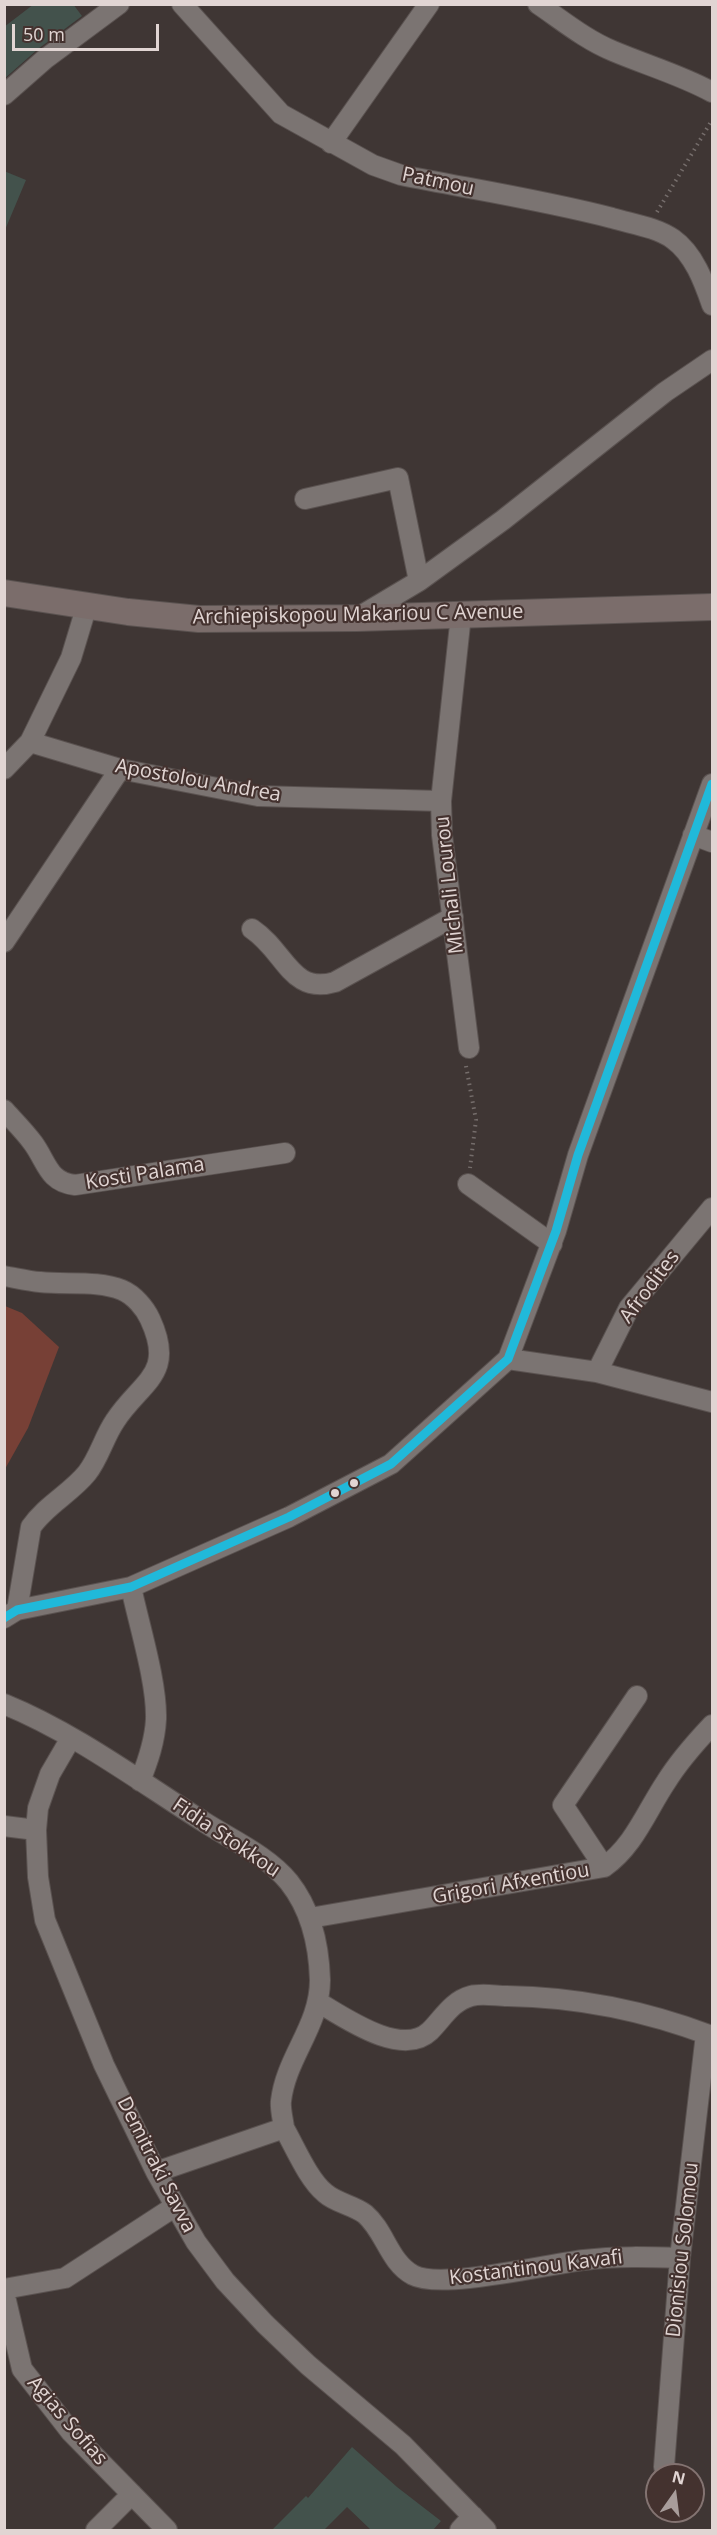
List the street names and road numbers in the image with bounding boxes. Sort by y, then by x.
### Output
street label: Patmou [400,163,476,201]
street label: Archiepiskopou Makariou C Avenue [192,600,524,630]
street label: Apostolou Andrea [113,755,283,807]
street label: Michali Lourou [431,815,469,955]
street label: Kosti Palama [84,1153,206,1195]
street label: Afrodites [615,1246,685,1328]
street label: Fidia Stokkou [168,1793,284,1883]
street label: Grigori Afxentiou [431,1858,591,1910]
street label: Demitraki Savva [111,2093,201,2237]
street label: Dionisiou Solomou [662,2161,704,2339]
street label: Kostantinou Kavafi [448,2245,624,2291]
street label: Agias Sofias [22,2372,112,2470]

